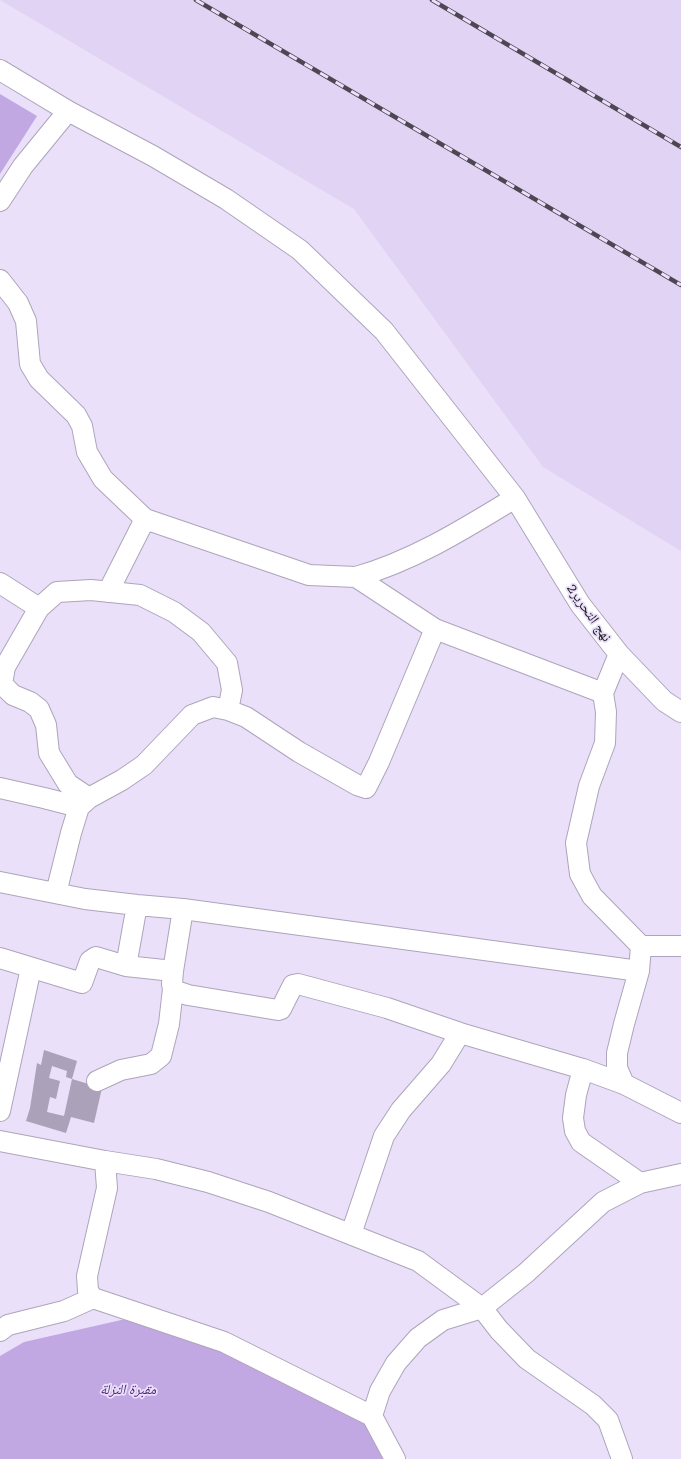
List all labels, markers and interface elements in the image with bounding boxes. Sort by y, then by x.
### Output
street label: نهج التحرير2 [563,581,615,645]
park label: مقبرة النزلة [100,1382,156,1398]

